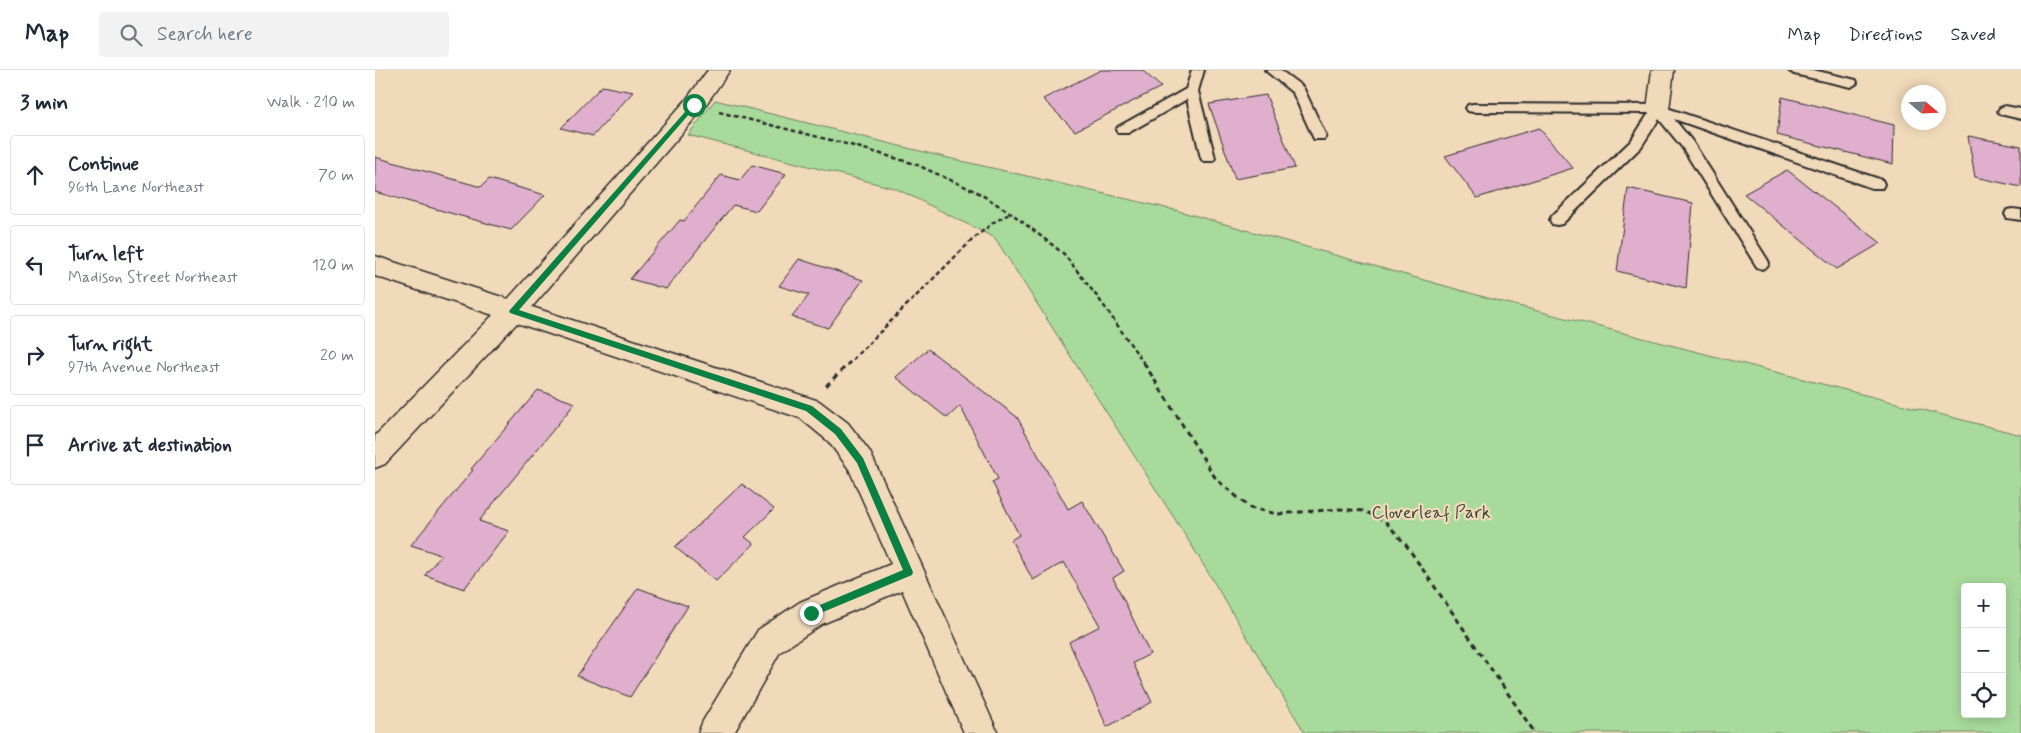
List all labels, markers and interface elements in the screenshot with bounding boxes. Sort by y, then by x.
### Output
search box [99,12,449,57]
text: Map [25,19,69,50]
icon: search [117,21,145,49]
text: Search here [157,22,253,47]
text: Map [1788,23,1821,47]
text: Directions [1849,23,1923,47]
text: Saved [1951,23,1996,47]
north arrow [1901,85,1946,130]
text: 3 min [20,89,68,117]
text: Walk · 210 m [267,92,355,113]
route start [683,94,706,117]
text: Continue [68,152,139,177]
icon: ahead [21,161,49,189]
text: 70 m [318,165,354,186]
text: 96th Lane Northeast [68,177,204,198]
text: Turn left [68,242,144,267]
icon: left [21,251,49,279]
text: 120 m [312,255,354,276]
text: Madison Street Northeast [68,267,238,288]
text: Turn right [68,332,152,357]
icon: right [21,341,49,369]
text: 20 m [320,345,354,366]
text: 97th Avenue Northeast [68,357,220,378]
icon: arrive [21,431,49,459]
text: Arrive at destination [68,433,232,458]
park label: Cloverleaf Park [1371,501,1491,525]
map controls [1961,583,2006,718]
button: + [1961,583,2006,628]
route end [800,602,823,625]
button: − [1961,628,2006,673]
button: locate [1961,673,2006,718]

